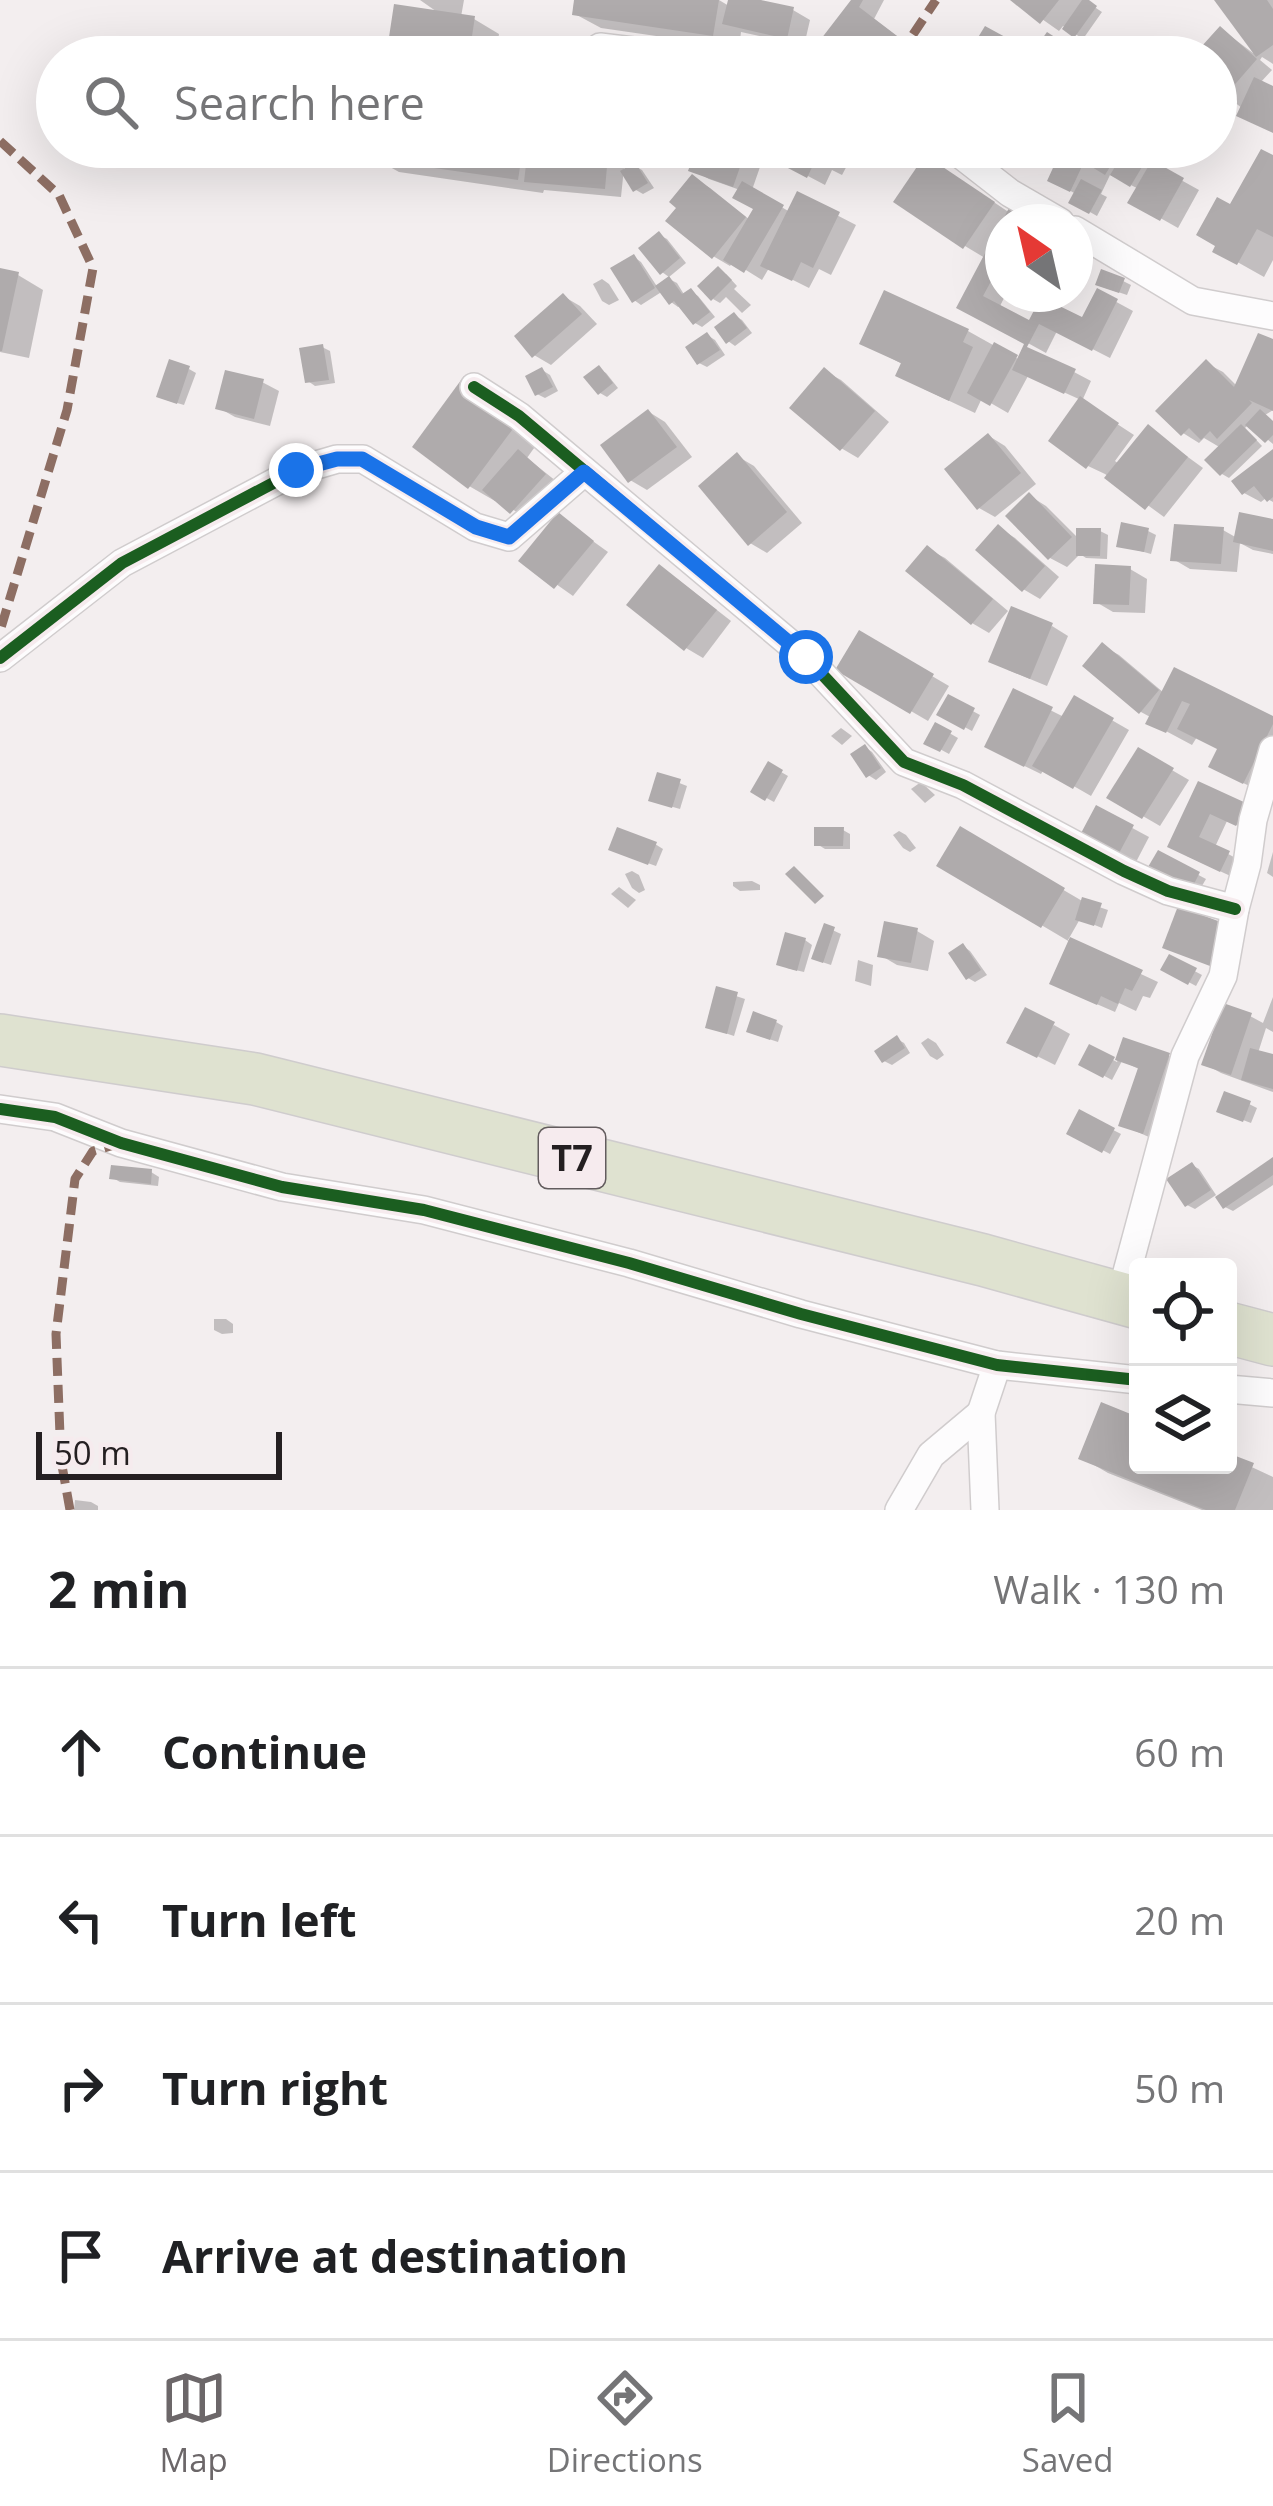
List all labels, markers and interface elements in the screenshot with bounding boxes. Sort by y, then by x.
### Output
search box [36,36,1237,168]
icon: search [78,69,144,135]
text: Search here [174,72,425,133]
north arrow [985,204,1093,312]
route end [269,443,323,497]
route start [779,630,833,684]
road number: T7 [539,1128,605,1188]
map controls [1129,1258,1237,1474]
button: locate [1129,1258,1237,1366]
button: layers [1129,1366,1237,1474]
scale bar [36,1426,282,1479]
text: 50 m [54,1430,131,1475]
text: 2 min [48,1553,190,1623]
text: Walk · 130 m [993,1562,1225,1615]
icon: ahead [48,1719,114,1785]
text: Continue [162,1721,367,1782]
text: 60 m [1134,1725,1225,1778]
icon: left [48,1887,114,1953]
text: Turn left [162,1889,357,1950]
text: 20 m [1134,1893,1225,1946]
icon: right [48,2055,114,2121]
text: Turn right [162,2057,388,2118]
text: 50 m [1134,2061,1225,2114]
icon: arrive [48,2223,114,2289]
text: Arrive at destination [162,2225,628,2286]
tab: Map [160,2365,228,2482]
tab: Directions [547,2365,703,2482]
tab: Saved [1022,2365,1113,2482]

